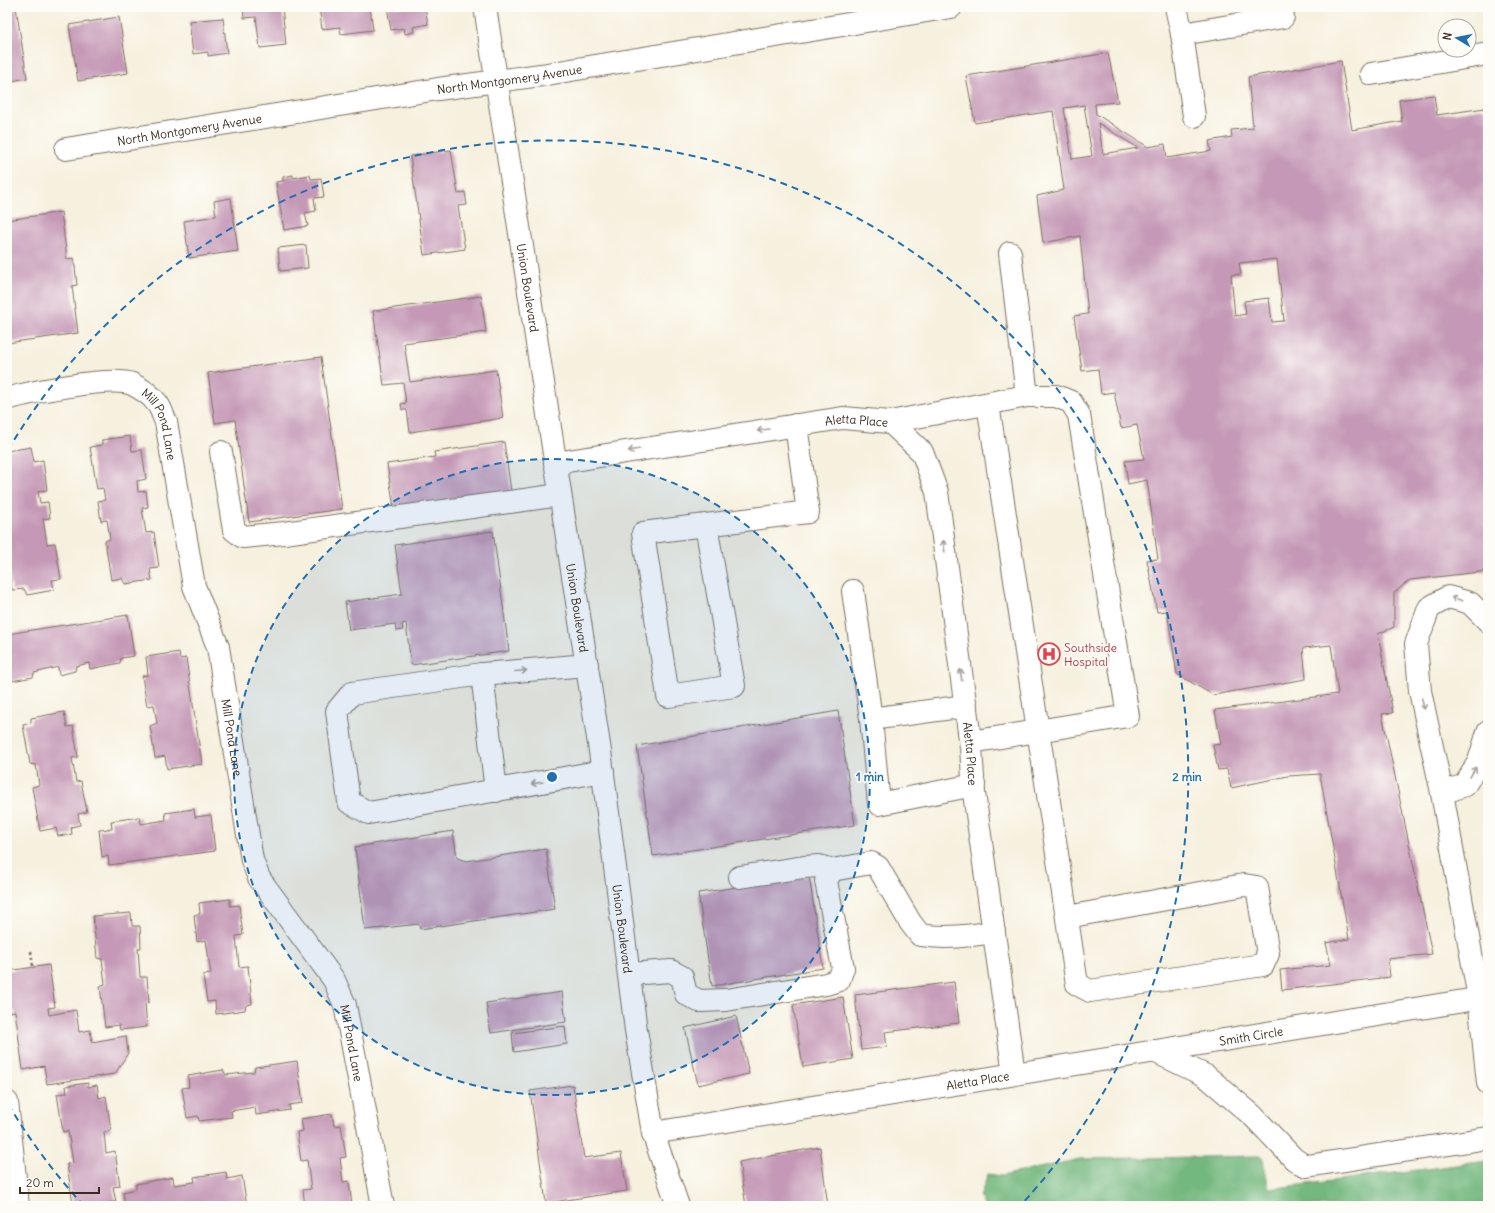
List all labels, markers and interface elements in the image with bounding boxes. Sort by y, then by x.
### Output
north arrow [1437,18,1477,58]
text: N [1440,31,1455,41]
street label: North Montgomery Avenue [436,61,583,97]
street label: North Montgomery Avenue [116,110,263,148]
street label: Union Boulevard [514,242,543,333]
street label: Mill Pond Lane [139,385,180,461]
street label: Aletta Place [824,410,889,429]
one-way arrow [757,427,770,435]
one-way arrow [628,446,641,454]
one-way arrow [940,540,948,553]
street label: Union Boulevard [564,562,592,653]
one-way arrow [1450,595,1463,602]
place label: Southside Hospital [1064,640,1117,669]
hospital icon: Southside Hospital [1036,641,1062,667]
one-way arrow [514,667,527,674]
one-way arrow [957,669,965,682]
one-way arrow [1419,697,1427,710]
street label: Mill Pond Lane [219,698,246,777]
street label: Aletta Place [960,721,981,786]
one-way arrow [1469,766,1477,778]
text: 1 min [856,769,884,784]
text: 2 min [1172,769,1202,784]
centre of rings [545,770,559,784]
one-way arrow [531,780,544,788]
street label: Union Boulevard [610,883,636,974]
street label: Mill Pond Lane [338,1003,367,1083]
street label: Smith Circle [1218,1023,1284,1048]
street label: Aletta Place [945,1068,1010,1093]
scale bar [20,1169,99,1195]
text: 20 m [26,1175,54,1190]

